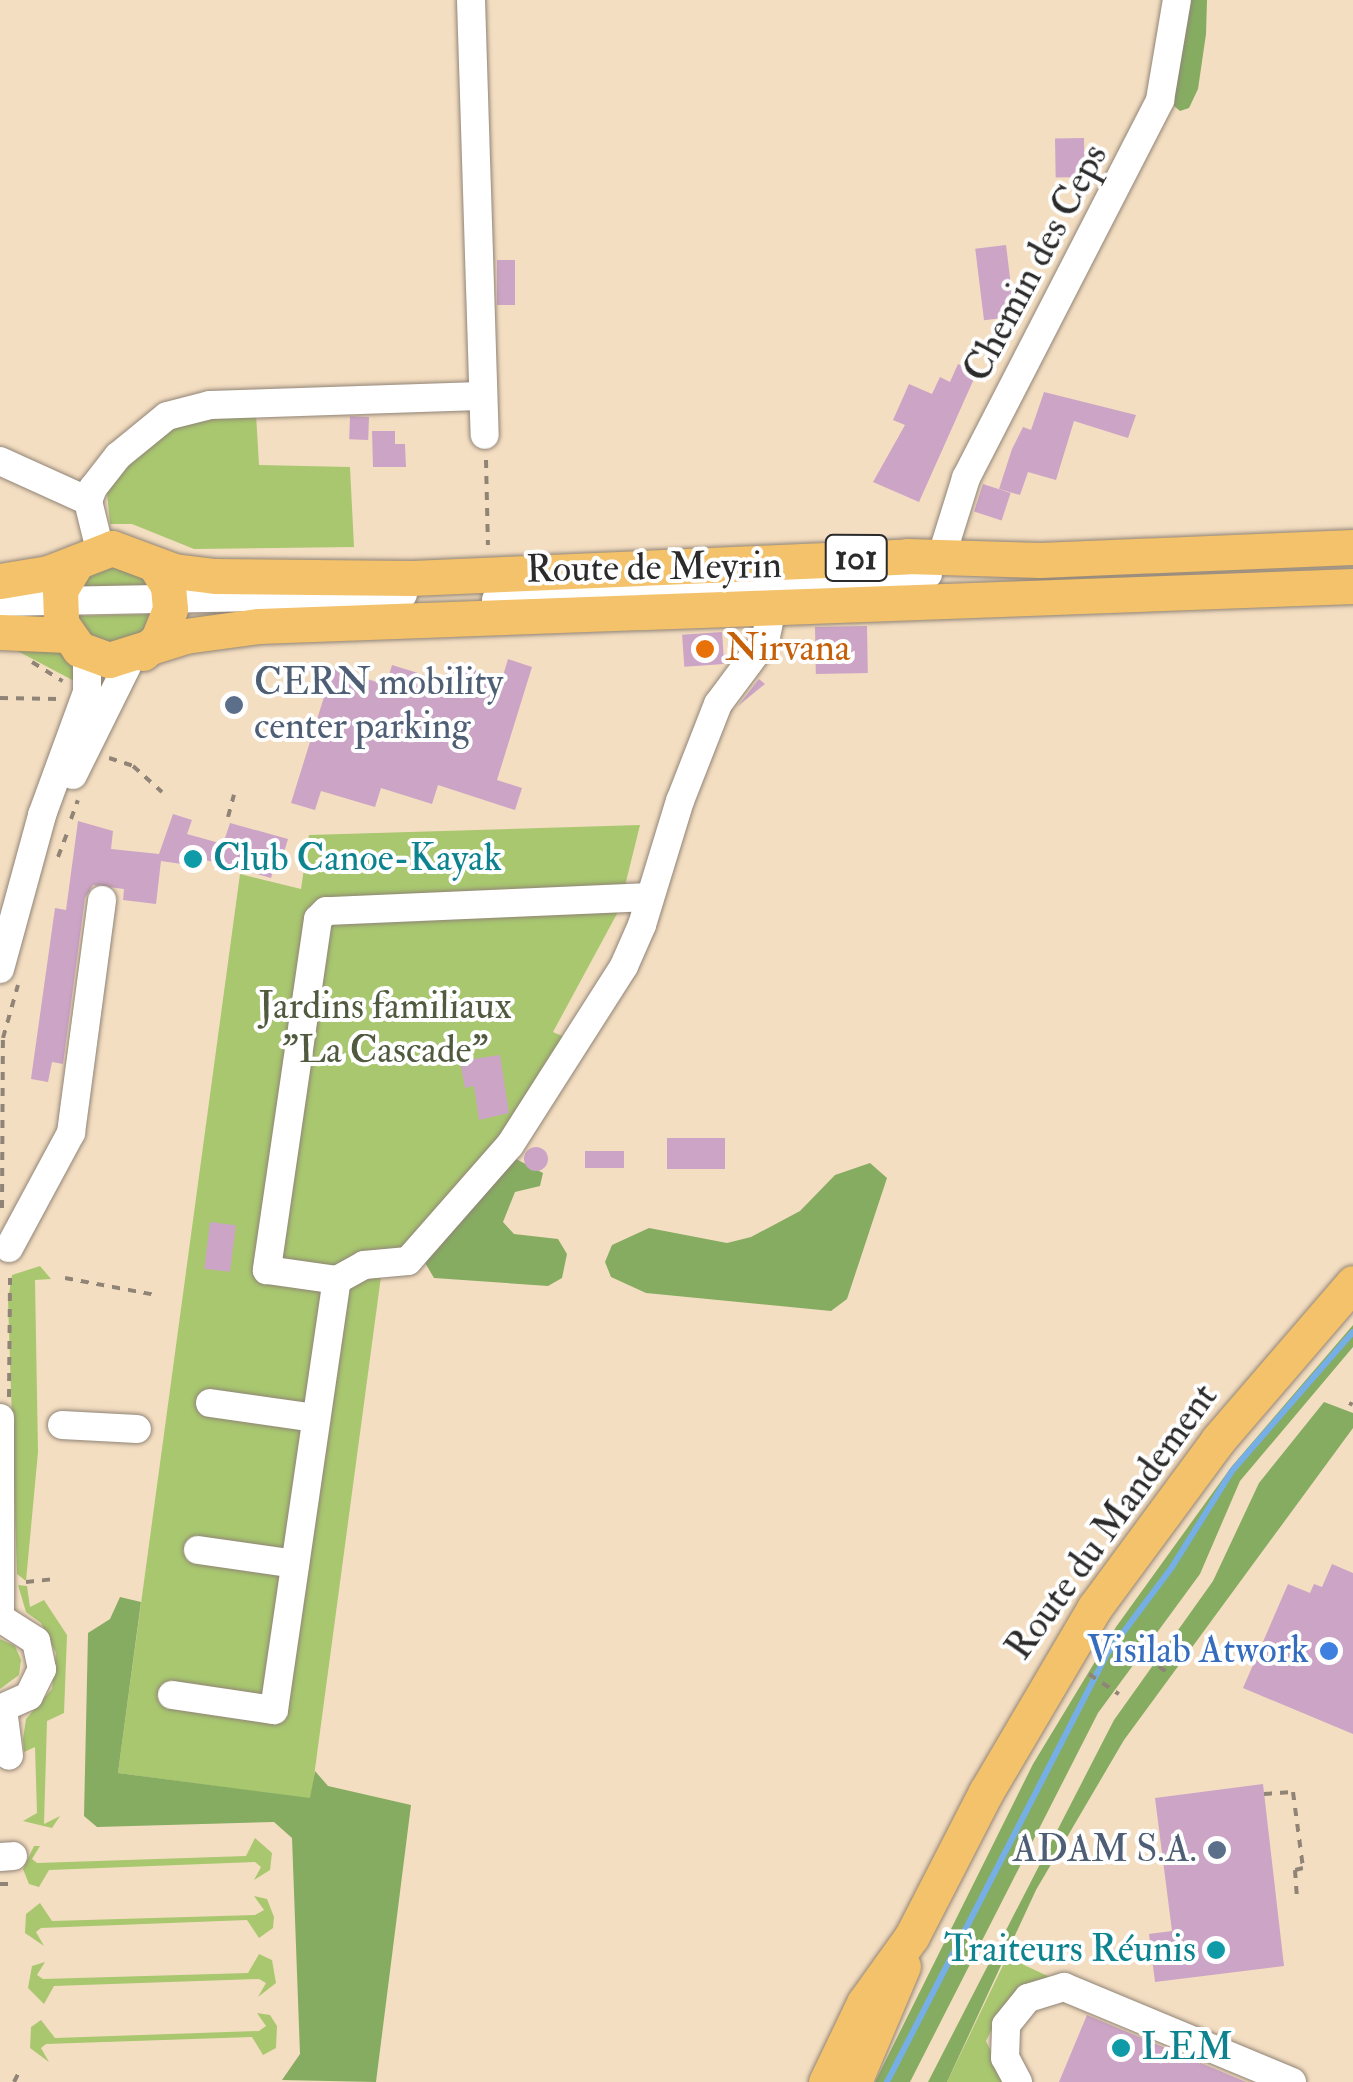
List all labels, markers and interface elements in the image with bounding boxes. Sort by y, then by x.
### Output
street label: Chemin des Ceps [954,136,1118,390]
road number: 101 [824,528,888,588]
street label: Route de Meyrin [526,543,782,593]
place label: Nirvana [725,626,850,672]
marker: Nirvana [694,638,716,660]
place label: CERN mobility center parking [254,660,503,749]
marker: CERN mobility center parking [223,694,245,716]
place label: Club Canoe-Kayak [213,836,502,882]
marker: Club Canoe-Kayak [182,848,204,870]
park label: Jardins familiaux "La Cascade" [258,984,512,1074]
street label: Route du Mandement [996,1375,1228,1669]
place label: Visilab Atwork [1087,1628,1309,1674]
marker: Visilab Atwork [1318,1640,1340,1662]
place label: ADAM S.A. [1013,1827,1197,1873]
marker: ADAM S.A. [1206,1839,1228,1861]
place label: Traiteurs Réunis [944,1927,1196,1973]
marker: Traiteurs Réunis [1205,1939,1227,1961]
place label: LEM [1141,2025,1233,2071]
marker: LEM [1110,2037,1132,2059]

